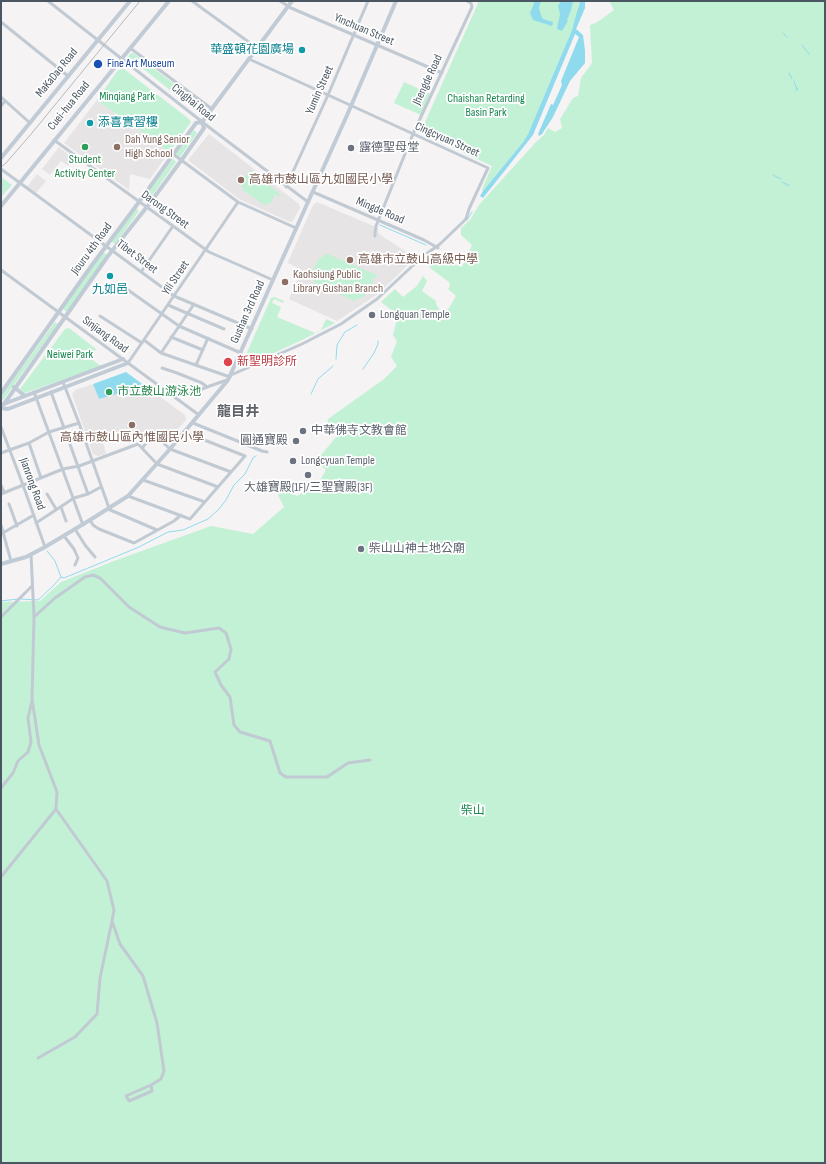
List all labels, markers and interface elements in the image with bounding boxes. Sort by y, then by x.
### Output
street label: Yinchuan Street [332,11,396,49]
place label: 華盛頓花園廣場 [210,43,294,57]
marker: 華盛頓花園廣場 [297,45,307,55]
street label: MaKaDao Road [33,46,81,100]
street label: Jhengde Road [410,52,446,108]
place label: Fine Art Museum [107,57,174,71]
marker: Fine Art Museum [92,58,104,70]
street label: Yumin Street [303,63,337,117]
street label: Cuei-hua Road [45,79,93,133]
street label: Cinghai Road [168,81,218,125]
park label: Minqiang Park [99,90,155,104]
park label: Chaishan Retarding Basin Park [447,92,525,120]
place label: 添喜實習樓 [98,116,158,130]
marker: 添喜實習樓 [85,118,95,128]
street label: Cingcyuan Street [412,119,482,161]
place label: Dah Yung Senior High School [125,133,190,161]
place label: 露德聖母堂 [359,141,419,155]
marker: Student Activity Center [80,142,90,152]
marker: Dah Yung Senior High School [112,142,122,152]
marker: 露德聖母堂 [346,143,356,153]
place label: Student Activity Center [55,153,115,181]
place label: 高雄市鼓山區九如國民小學 [249,173,393,187]
marker: 高雄市鼓山區九如國民小學 [236,175,246,185]
street label: Darong Street [138,188,192,232]
street label: Mingde Road [354,194,406,228]
street label: Jiouru 4th Road [68,220,116,278]
street label: Tibet Street [114,237,160,277]
place label: 高雄市立鼓山高級中學 [358,253,478,267]
marker: 高雄市立鼓山高級中學 [345,255,355,265]
street label: Yili Street [159,258,193,298]
place label: Kaohsiung Public Library Gushan Branch [293,268,383,296]
marker: 九如邑 [105,271,115,281]
marker: Kaohsiung Public Library Gushan Branch [280,277,290,287]
street label: Gushan 3rd Road [228,278,268,346]
place label: 九如邑 [92,283,128,297]
place label: Longquan Temple [380,308,449,322]
marker: Longquan Temple [367,310,377,320]
street label: Sinjiang Road [79,314,131,356]
park label: Neiwei Park [47,348,93,362]
place label: 新聖明診所 [237,355,297,369]
marker: 新聖明診所 [222,356,234,368]
place label: 市立鼓山游泳池 [117,385,201,399]
marker: 市立鼓山游泳池 [104,387,114,397]
district label: 龍目井 [217,404,259,420]
marker: 高雄市鼓山區內惟國民小學 [127,420,137,430]
place label: 中華佛寺文教會館 [311,424,407,438]
marker: 中華佛寺文教會館 [298,426,308,436]
place label: 高雄市鼓山區內惟國民小學 [60,431,204,445]
place label: 圓通寶殿 [240,434,288,448]
marker: 圓通寶殿 [291,436,301,446]
place label: Longcyuan Temple [301,454,375,468]
street label: Jianrong Road [16,456,48,512]
marker: Longcyuan Temple [288,456,298,466]
marker: 大雄寶殿(1F)/三聖寶殿(3F) [303,470,313,480]
place label: 大雄寶殿(1F)/三聖寶殿(3F) [244,481,372,495]
place label: 柴山山神土地公廟 [369,542,465,556]
marker: 柴山山神土地公廟 [356,544,366,554]
park label: 柴山 [461,804,485,818]

